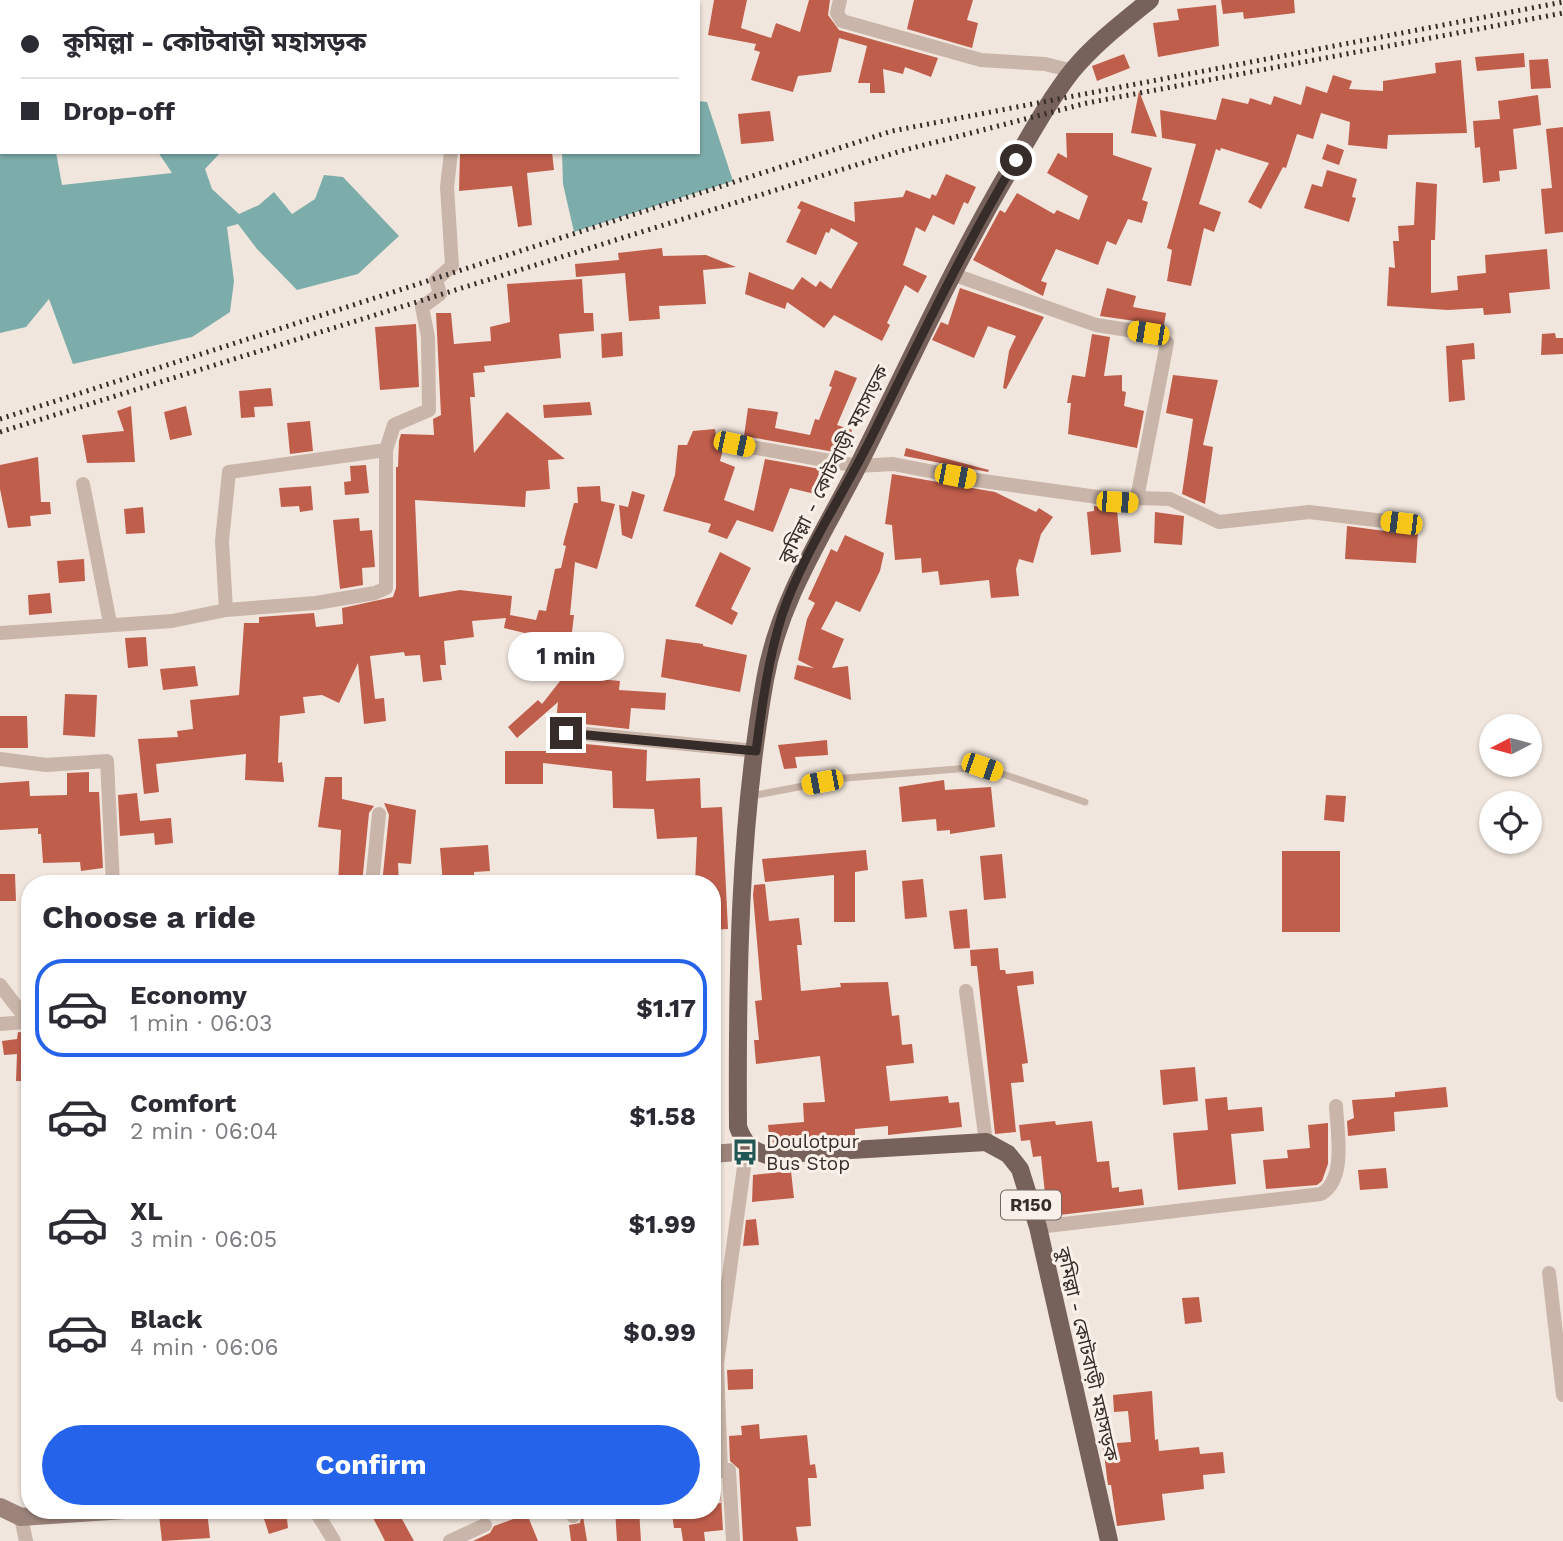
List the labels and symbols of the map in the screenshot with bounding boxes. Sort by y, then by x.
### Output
route start [1000,144,1032,176]
car [1126,319,1171,347]
street label: কুমিল্লা - কোটবাড়ী মহাসড়ক [773,361,894,568]
car [712,429,757,459]
car [933,462,978,490]
car [1096,490,1139,514]
car [1379,510,1424,536]
callout: 1 min [508,632,624,680]
north arrow [1479,714,1542,777]
route end [550,717,582,749]
car [959,750,1006,784]
car [800,768,845,796]
place label: Doulotpur Bus Stop [766,1130,859,1175]
bus stop icon: Doulotpur Bus Stop [730,1137,760,1167]
road number: R150 [1001,1190,1061,1220]
street label: কুমিল্লা - কোটবাড়ী মহাসড়ক [1051,1244,1123,1464]

